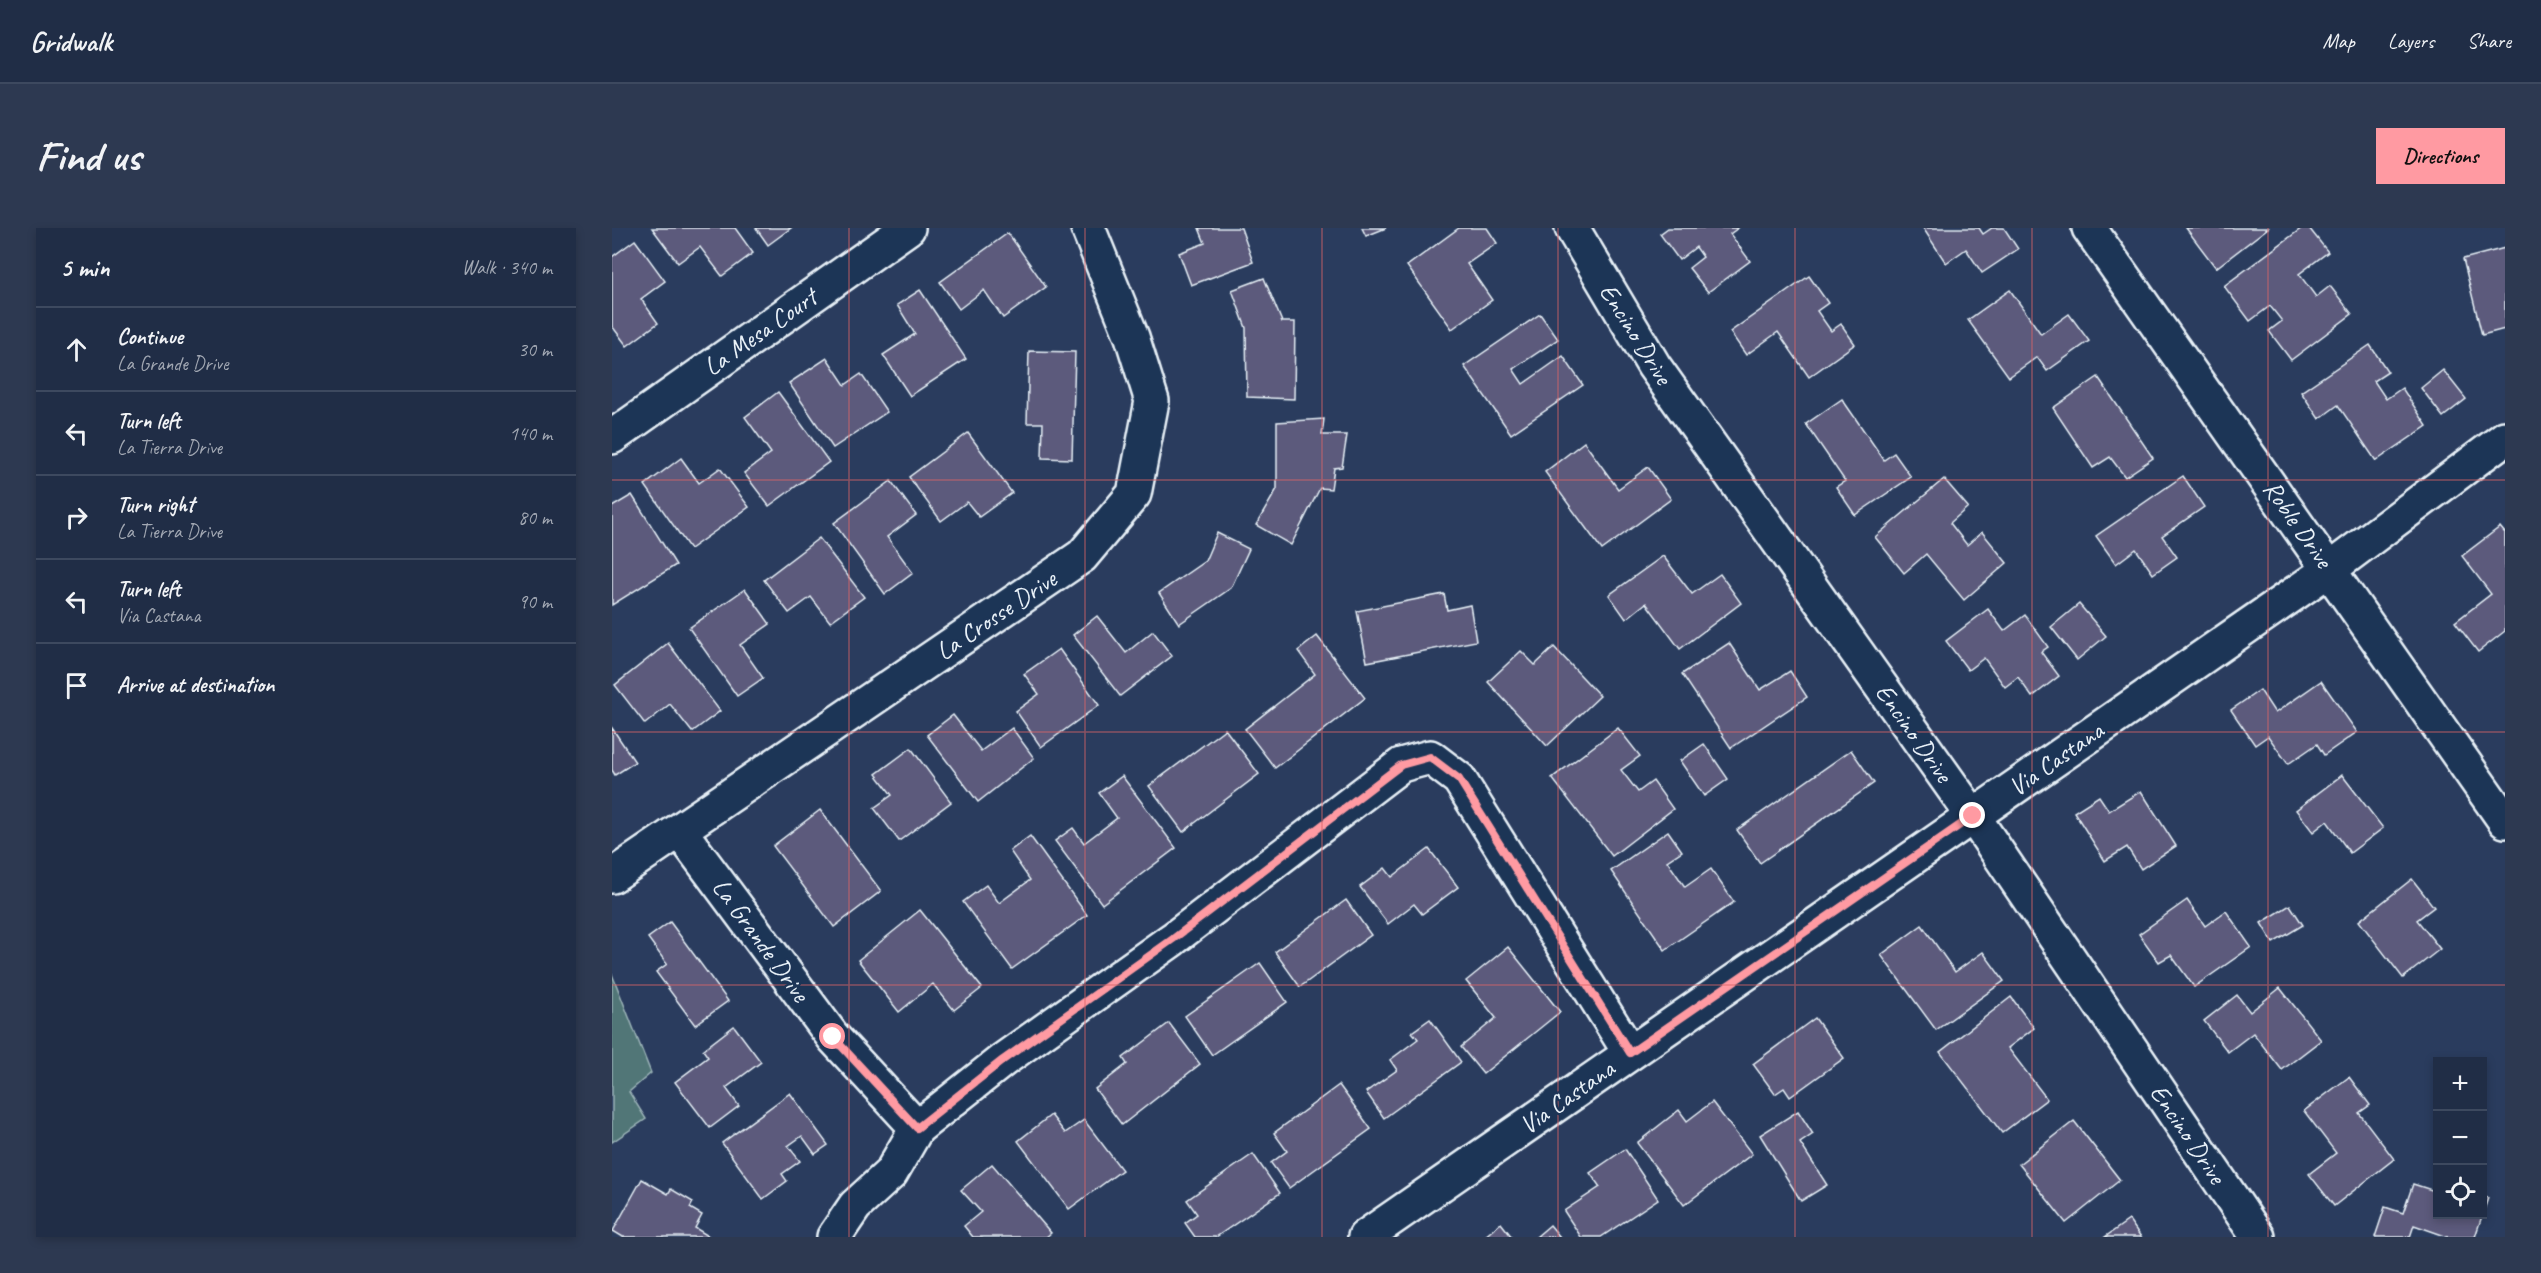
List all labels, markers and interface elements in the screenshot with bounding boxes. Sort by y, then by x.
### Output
text: Gridwalk [30,24,112,59]
text: Map [2322,28,2355,54]
text: Layers [2388,28,2434,54]
text: Share [2467,28,2511,54]
button: Directions [2376,128,2505,184]
text: Find us [36,130,141,183]
text: 5 min [60,251,109,284]
text: Walk · 340 m [462,255,552,280]
street label: Encino Drive [1592,277,1681,393]
street label: La Mesa Court [697,279,826,383]
text: Continue [117,323,183,351]
icon: ahead [60,333,93,366]
text: 30 m [518,337,552,362]
text: La Grande Drive [117,351,228,376]
text: Turn left [117,407,181,435]
icon: left [60,417,93,450]
text: 140 m [509,421,552,446]
text: La Tierra Drive [117,435,222,460]
street label: Roble Drive [2256,474,2342,576]
text: Turn right [117,491,194,519]
icon: right [60,501,93,534]
text: 80 m [518,505,552,530]
text: La Tierra Drive [117,519,222,544]
street label: La Crosse Drive [929,562,1064,668]
text: Turn left [117,575,181,603]
icon: left [60,585,93,618]
text: 90 m [518,589,552,614]
text: Via Castana [117,603,200,628]
icon: arrive [60,669,93,702]
text: Arrive at destination [117,671,274,699]
street label: Encino Drive [1868,677,1961,791]
street label: Via Castana [2002,713,2111,804]
route end [1959,802,1985,828]
street label: La Grande Drive [705,872,818,1010]
route start [819,1023,845,1049]
street label: Via Castana [1513,1051,1622,1142]
map controls [2433,1057,2487,1219]
button: + [2433,1057,2487,1111]
street label: Encino Drive [2143,1078,2235,1192]
button: − [2433,1111,2487,1165]
button: locate [2433,1165,2487,1219]

